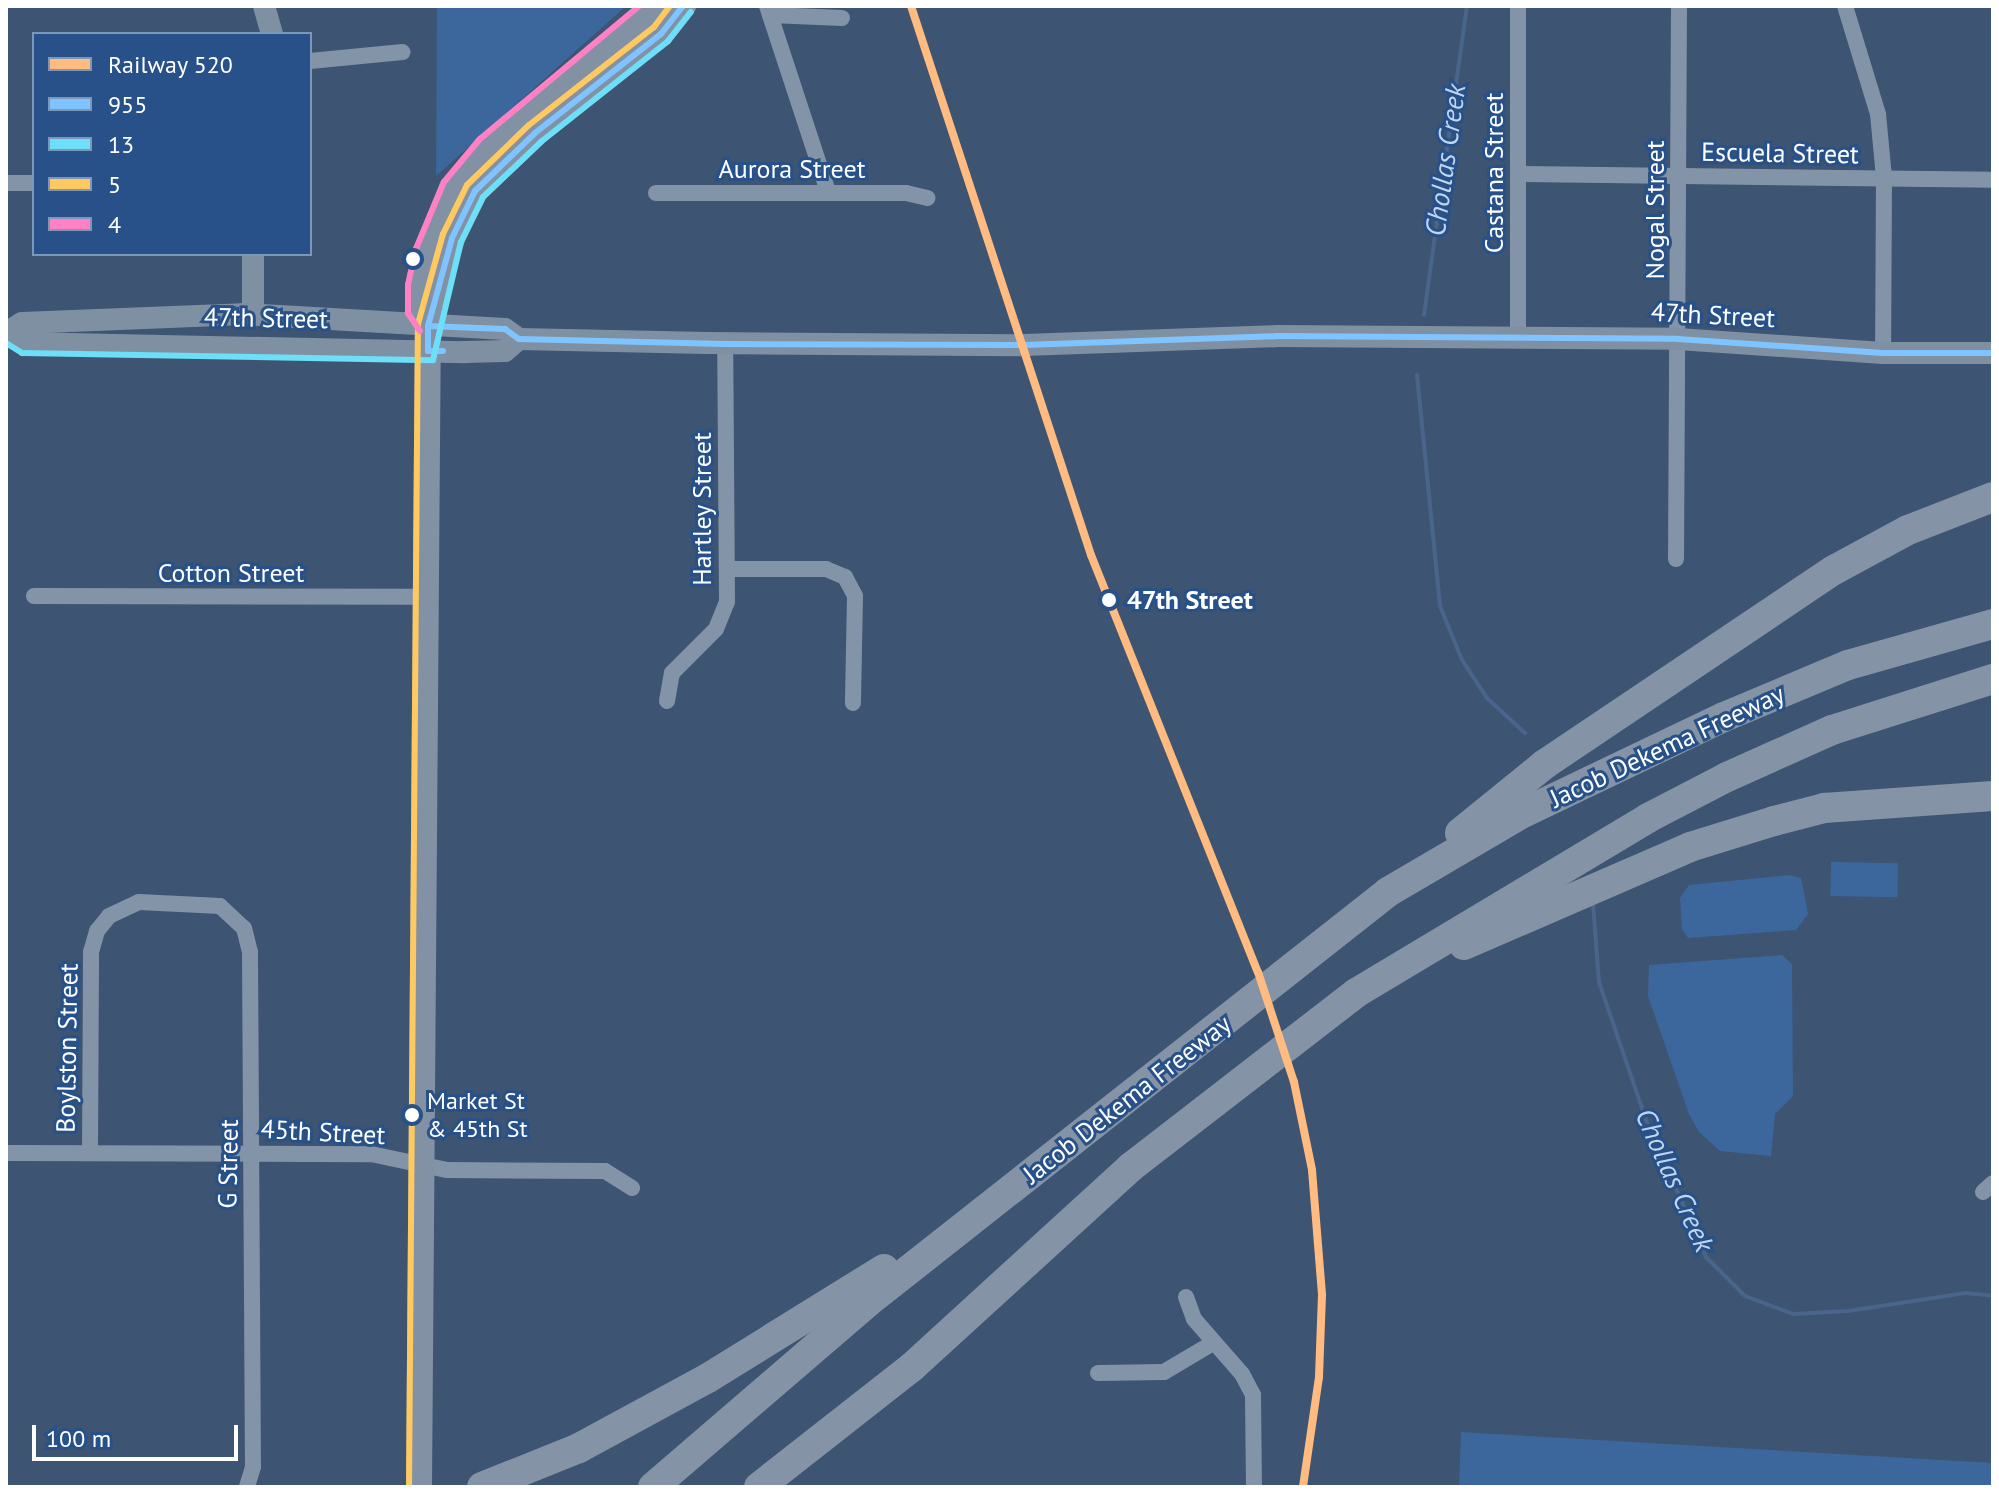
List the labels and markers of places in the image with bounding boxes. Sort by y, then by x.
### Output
unlabelled marker [405,251,421,267]
place label: 47th Street [1127,584,1253,616]
marker: 47th Street [1098,589,1120,611]
place label: Market St & 45th St [427,1087,528,1143]
marker: Market St & 45th St [404,1107,420,1123]

